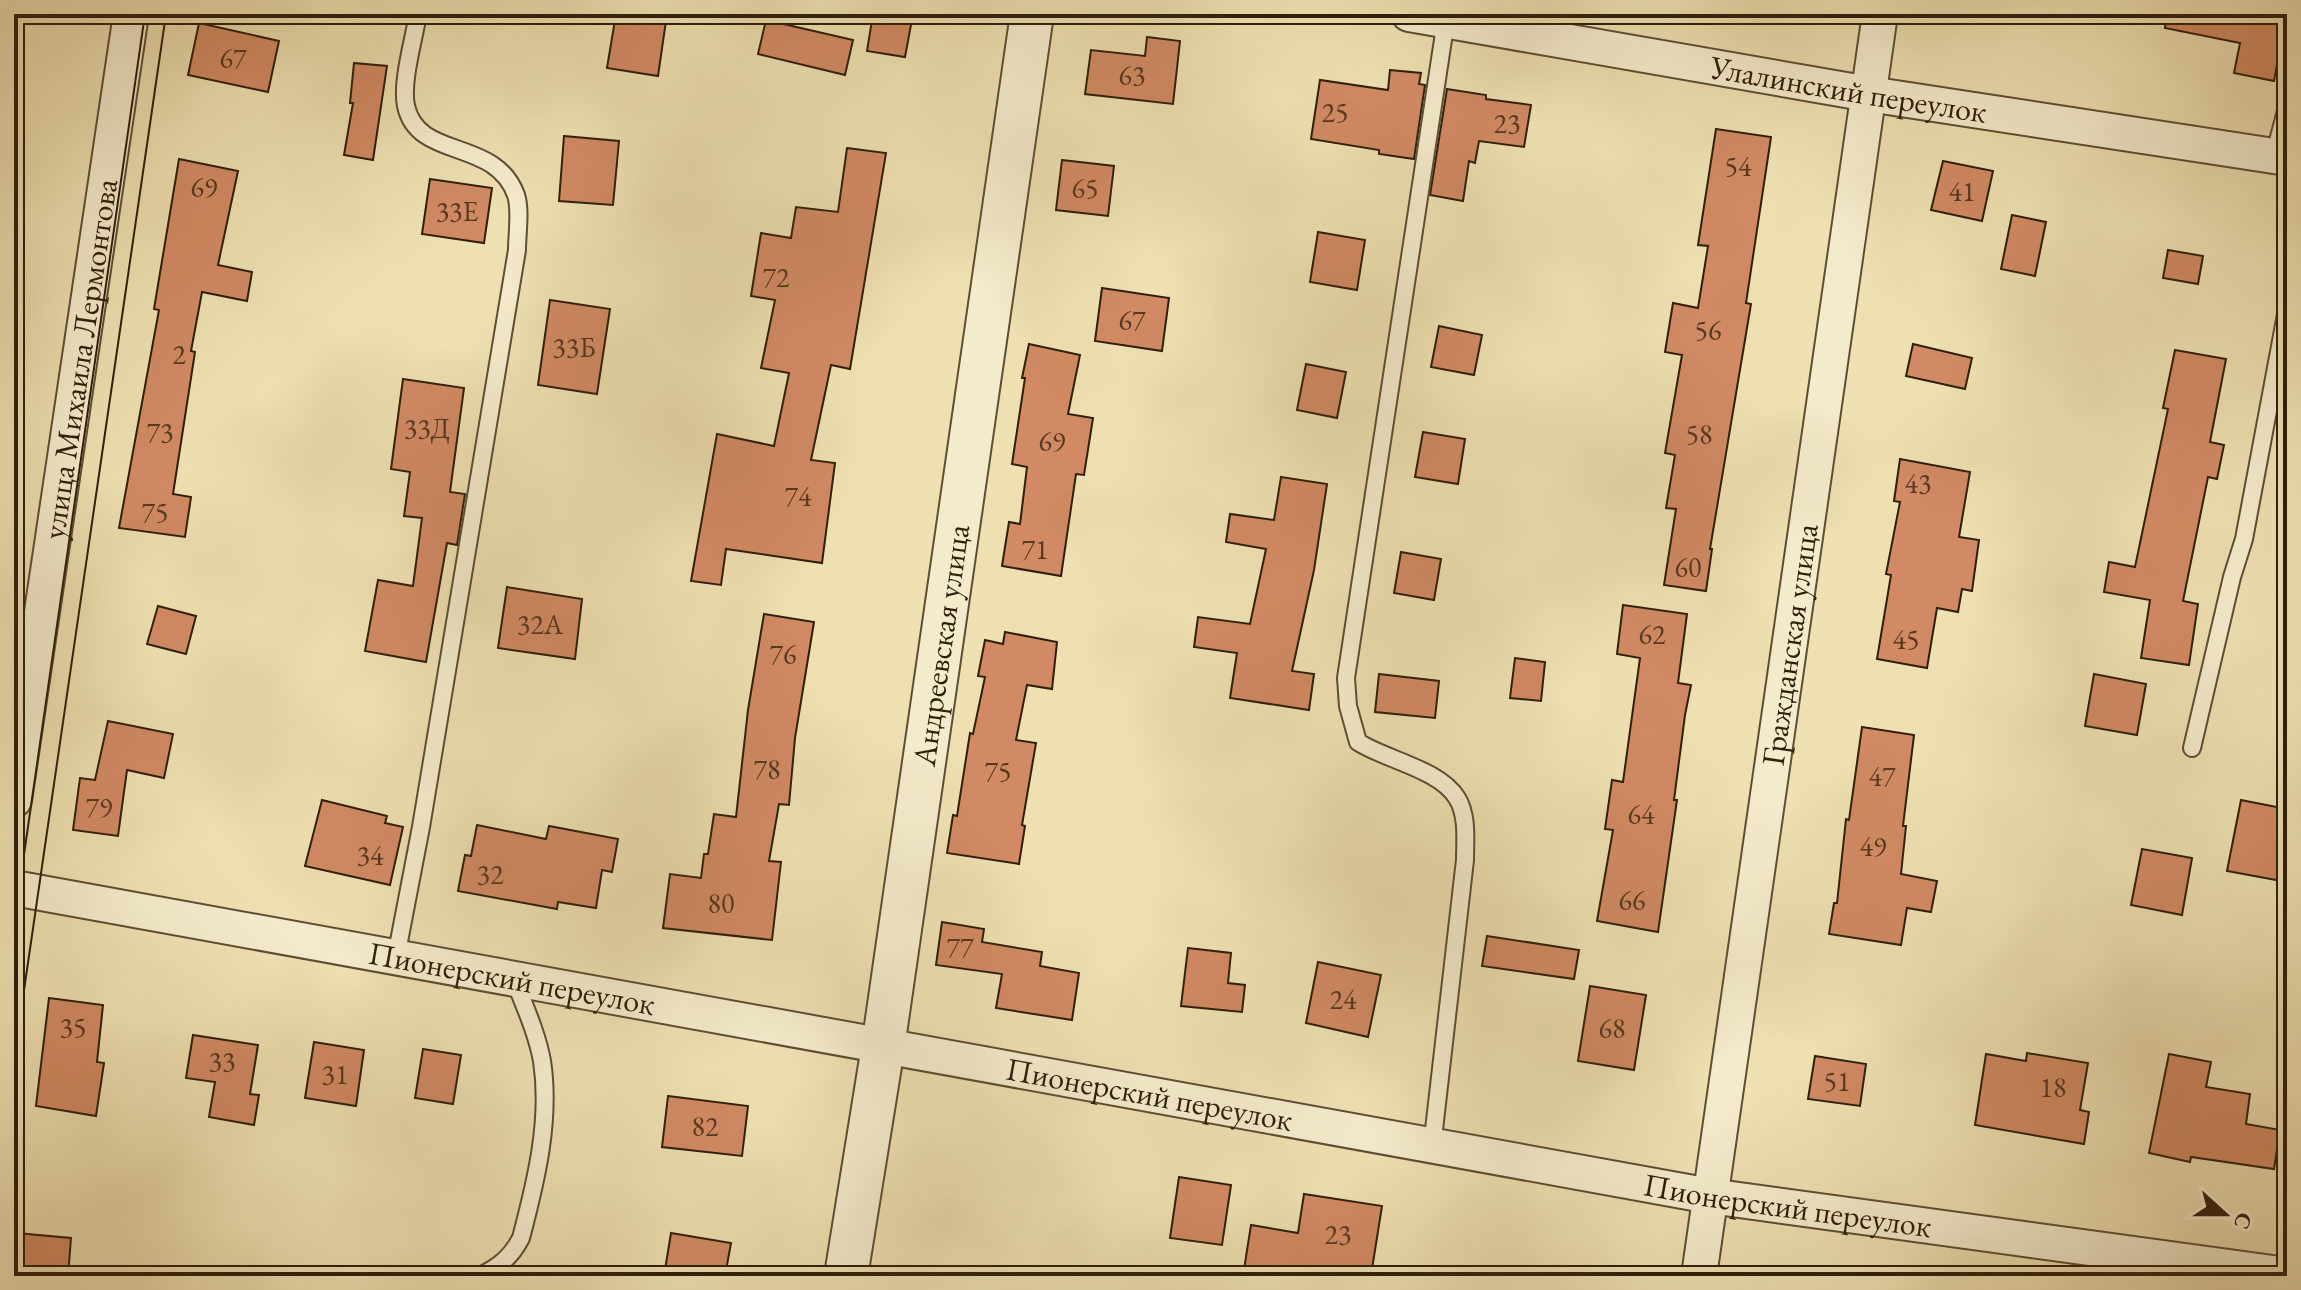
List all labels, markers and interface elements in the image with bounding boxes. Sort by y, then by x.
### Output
house number: 67 [220,40,247,76]
street label: Улалинский переулок [1706,46,1990,133]
house number: 63 [1119,57,1145,93]
house number: 25 [1322,94,1348,130]
house number: 23 [1494,105,1520,141]
house number: 54 [1725,148,1752,184]
house number: 69 [191,169,217,205]
house number: 65 [1072,170,1098,206]
house number: 41 [1949,173,1975,209]
street label: улица Михаила Лермонтова [32,176,127,542]
house number: 33Е [436,193,479,229]
house number: 72 [763,259,790,295]
house number: 67 [1119,302,1146,338]
house number: 56 [1695,312,1721,348]
house number: 33Б [552,329,596,365]
house number: 2 [172,336,186,372]
house number: 33Д [404,410,450,446]
house number: 73 [147,414,173,450]
house number: 58 [1686,416,1712,452]
house number: 69 [1039,423,1065,459]
house number: 43 [1905,465,1931,501]
house number: 74 [785,478,812,514]
house number: 75 [142,494,168,530]
street label: Андреевская улица [903,521,979,770]
street label: Гражданская улица [1751,521,1828,768]
house number: 71 [1022,531,1048,567]
house number: 60 [1675,549,1701,585]
house number: 32А [517,606,564,642]
house number: 62 [1639,616,1666,652]
house number: 45 [1893,621,1919,657]
house number: 76 [770,636,796,672]
house number: 78 [754,751,780,787]
house number: 75 [985,753,1011,789]
house number: 47 [1869,758,1896,794]
house number: 79 [86,789,112,825]
house number: 64 [1628,796,1655,832]
house number: 49 [1860,828,1886,864]
house number: 34 [357,837,384,873]
house number: 32 [477,856,504,892]
house number: 66 [1619,882,1645,918]
house number: 80 [708,885,734,921]
house number: 77 [947,929,974,965]
street label: Пионерский переулок [365,932,659,1025]
house number: 24 [1330,981,1357,1017]
house number: 35 [60,1009,86,1045]
house number: 68 [1599,1010,1625,1046]
house number: 33 [209,1043,235,1079]
street label: Пионерский переулок [1003,1048,1296,1141]
house number: 31 [322,1056,348,1092]
house number: 51 [1824,1063,1850,1099]
house number: 18 [2040,1069,2066,1105]
house number: 82 [692,1108,719,1144]
street label: Пионерский переулок [1640,1163,1934,1247]
north arrow [2185,1174,2265,1254]
text: С [2227,1209,2260,1233]
house number: 23 [1325,1216,1351,1252]

